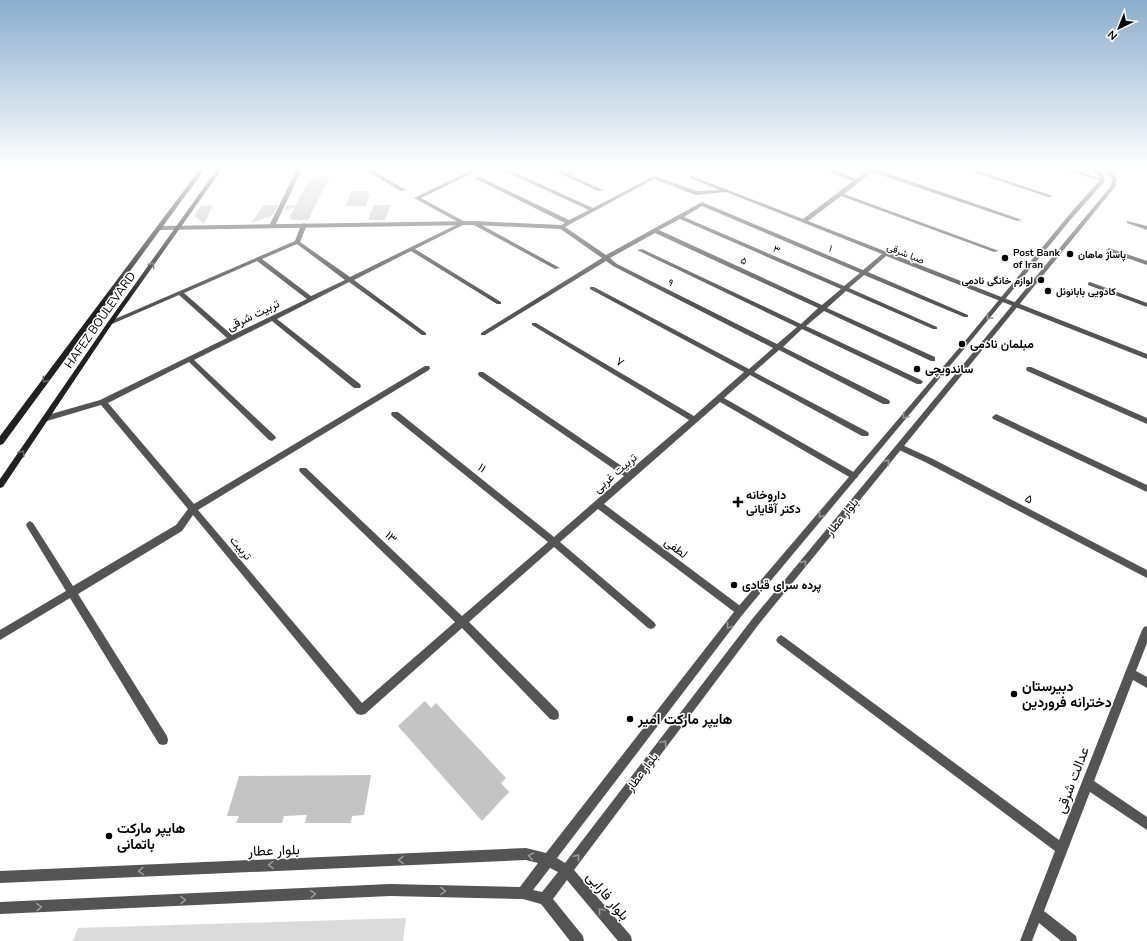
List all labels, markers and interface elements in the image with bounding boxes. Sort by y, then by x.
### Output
north arrow [1099,8,1139,48]
text: N [1104,27,1121,43]
street label: صبا شرقی [885,240,926,268]
street label: ۳ [771,242,783,258]
street label: ۱ [827,242,835,256]
place label: Post Bank of Iran [1013,246,1061,272]
place label: پاساژ ماهان [1078,248,1126,262]
marker: پاساژ ماهان [1065,249,1075,259]
street label: ۵ [738,253,749,269]
marker: Post Bank of Iran [1000,253,1010,263]
one-way arrow [147,262,155,269]
street label: HAFEZ BOULEVARD [61,268,139,371]
place label: لوازم خانگی نادمی [961,274,1033,288]
marker: لوازم خانگی نادمی [1036,275,1046,285]
street label: ۹ [665,276,676,290]
place label: کادویی بابانوئل [1056,285,1116,299]
marker: کادویی بابانوئل [1043,286,1053,296]
street label: تربیت شرقی [224,295,282,335]
one-way arrow [986,312,993,319]
place label: مبلمان نادمی [970,336,1034,352]
marker: مبلمان نادمی [957,339,967,349]
street label: ۷ [613,353,627,371]
place label: ساندویچی [925,361,974,377]
marker: ساندویچی [912,364,922,374]
one-way arrow [42,376,50,383]
one-way arrow [902,411,909,419]
street label: تربیت غربی [590,449,641,496]
one-way arrow [17,450,25,457]
street label: ۱۱ [474,460,490,476]
one-way arrow [882,460,889,467]
place label: داروخانه دکتر آقایانی [746,487,801,517]
street label: ۵ [1022,490,1036,508]
street label: بلوار عطار [821,495,862,540]
marker: داروخانه دکتر آقایانی [733,497,743,507]
one-way arrow [819,511,826,518]
street label: ۱۳ [381,527,401,547]
street label: تربیت [226,532,256,564]
street label: لطفی [661,534,691,562]
one-way arrow [800,560,807,567]
place label: پرده سرای قبادی [742,577,821,593]
marker: پرده سرای قبادی [729,580,739,590]
one-way arrow [726,621,733,628]
place label: دبیرستان دخترانه فروردین [1022,677,1112,712]
marker: دبیرستان دخترانه فروردین [1009,689,1019,699]
place label: هایپر مارکت امیر [637,710,733,729]
marker: هایپر مارکت امیر [625,714,635,724]
one-way arrow [659,740,666,747]
street label: عدالت شرقی [1051,744,1094,816]
street label: بلوار عطار [622,750,662,795]
place label: هایپر مارکت باتمانی [117,819,185,854]
marker: هایپر مارکت باتمانی [104,831,114,841]
street label: بلوار عطار [247,840,300,861]
one-way arrow [528,852,534,860]
one-way arrow [398,855,404,864]
one-way arrow [572,855,579,862]
one-way arrow [268,861,274,870]
one-way arrow [138,867,144,875]
street label: بلوار فارابی [582,868,634,925]
one-way arrow [440,887,446,895]
one-way arrow [310,890,316,898]
one-way arrow [180,896,186,904]
one-way arrow [36,902,42,911]
one-way arrow [598,909,605,916]

